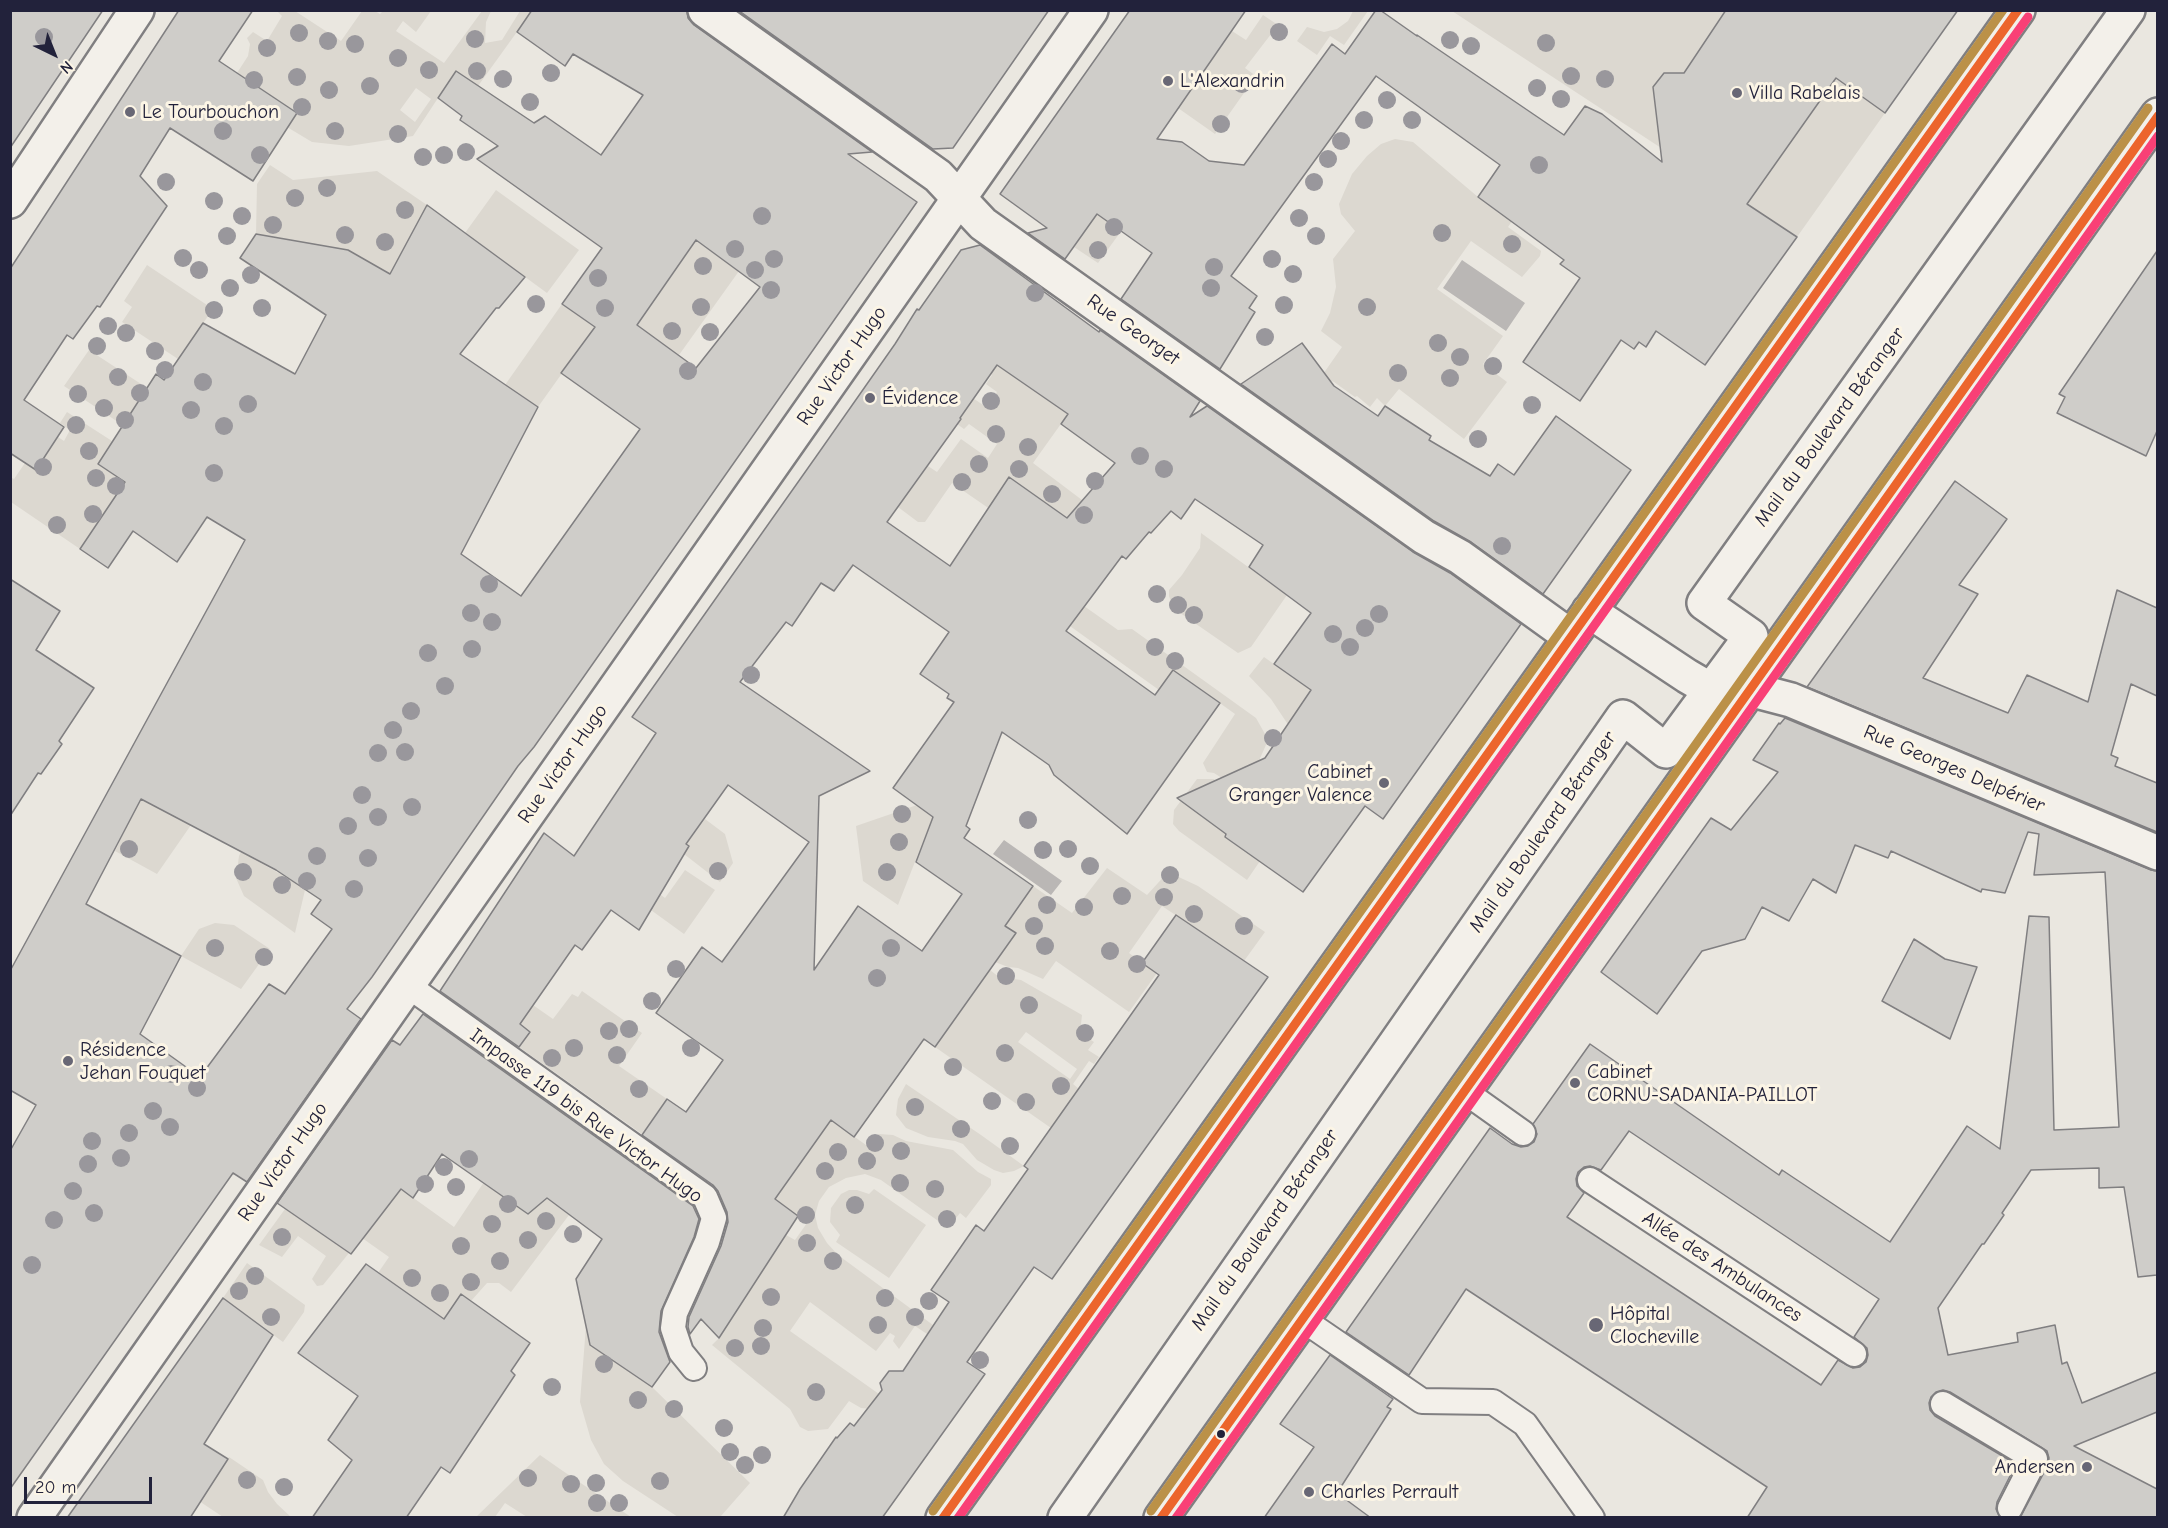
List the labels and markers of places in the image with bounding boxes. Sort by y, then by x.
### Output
place label: L'Alexandrin [1180,69,1284,93]
marker: L'Alexandrin [1161,74,1175,88]
place label: Villa Rabelais [1749,81,1860,105]
marker: Villa Rabelais [1730,86,1744,100]
place label: Le Tourbouchon [142,100,279,124]
marker: Le Tourbouchon [123,105,137,119]
place label: Évidence [882,386,958,410]
marker: Évidence [863,391,877,405]
place label: Cabinet Granger Valence [1228,760,1372,807]
marker: Cabinet Granger Valence [1377,776,1391,790]
place label: Résidence Jehan Fouquet [80,1038,205,1085]
marker: Résidence Jehan Fouquet [61,1054,75,1068]
place label: Cabinet CORNU-SADANIA-PAILLOT [1587,1060,1817,1107]
marker: Cabinet CORNU-SADANIA-PAILLOT [1568,1076,1582,1090]
place label: Hôpital Clocheville [1610,1302,1699,1349]
marker: Hôpital Clocheville [1587,1316,1605,1334]
unlabelled marker [1215,1428,1227,1440]
place label: Andersen [1994,1455,2075,1479]
marker: Andersen [2080,1460,2094,1474]
place label: Charles Perrault [1321,1480,1458,1504]
marker: Charles Perrault [1302,1485,1316,1499]

